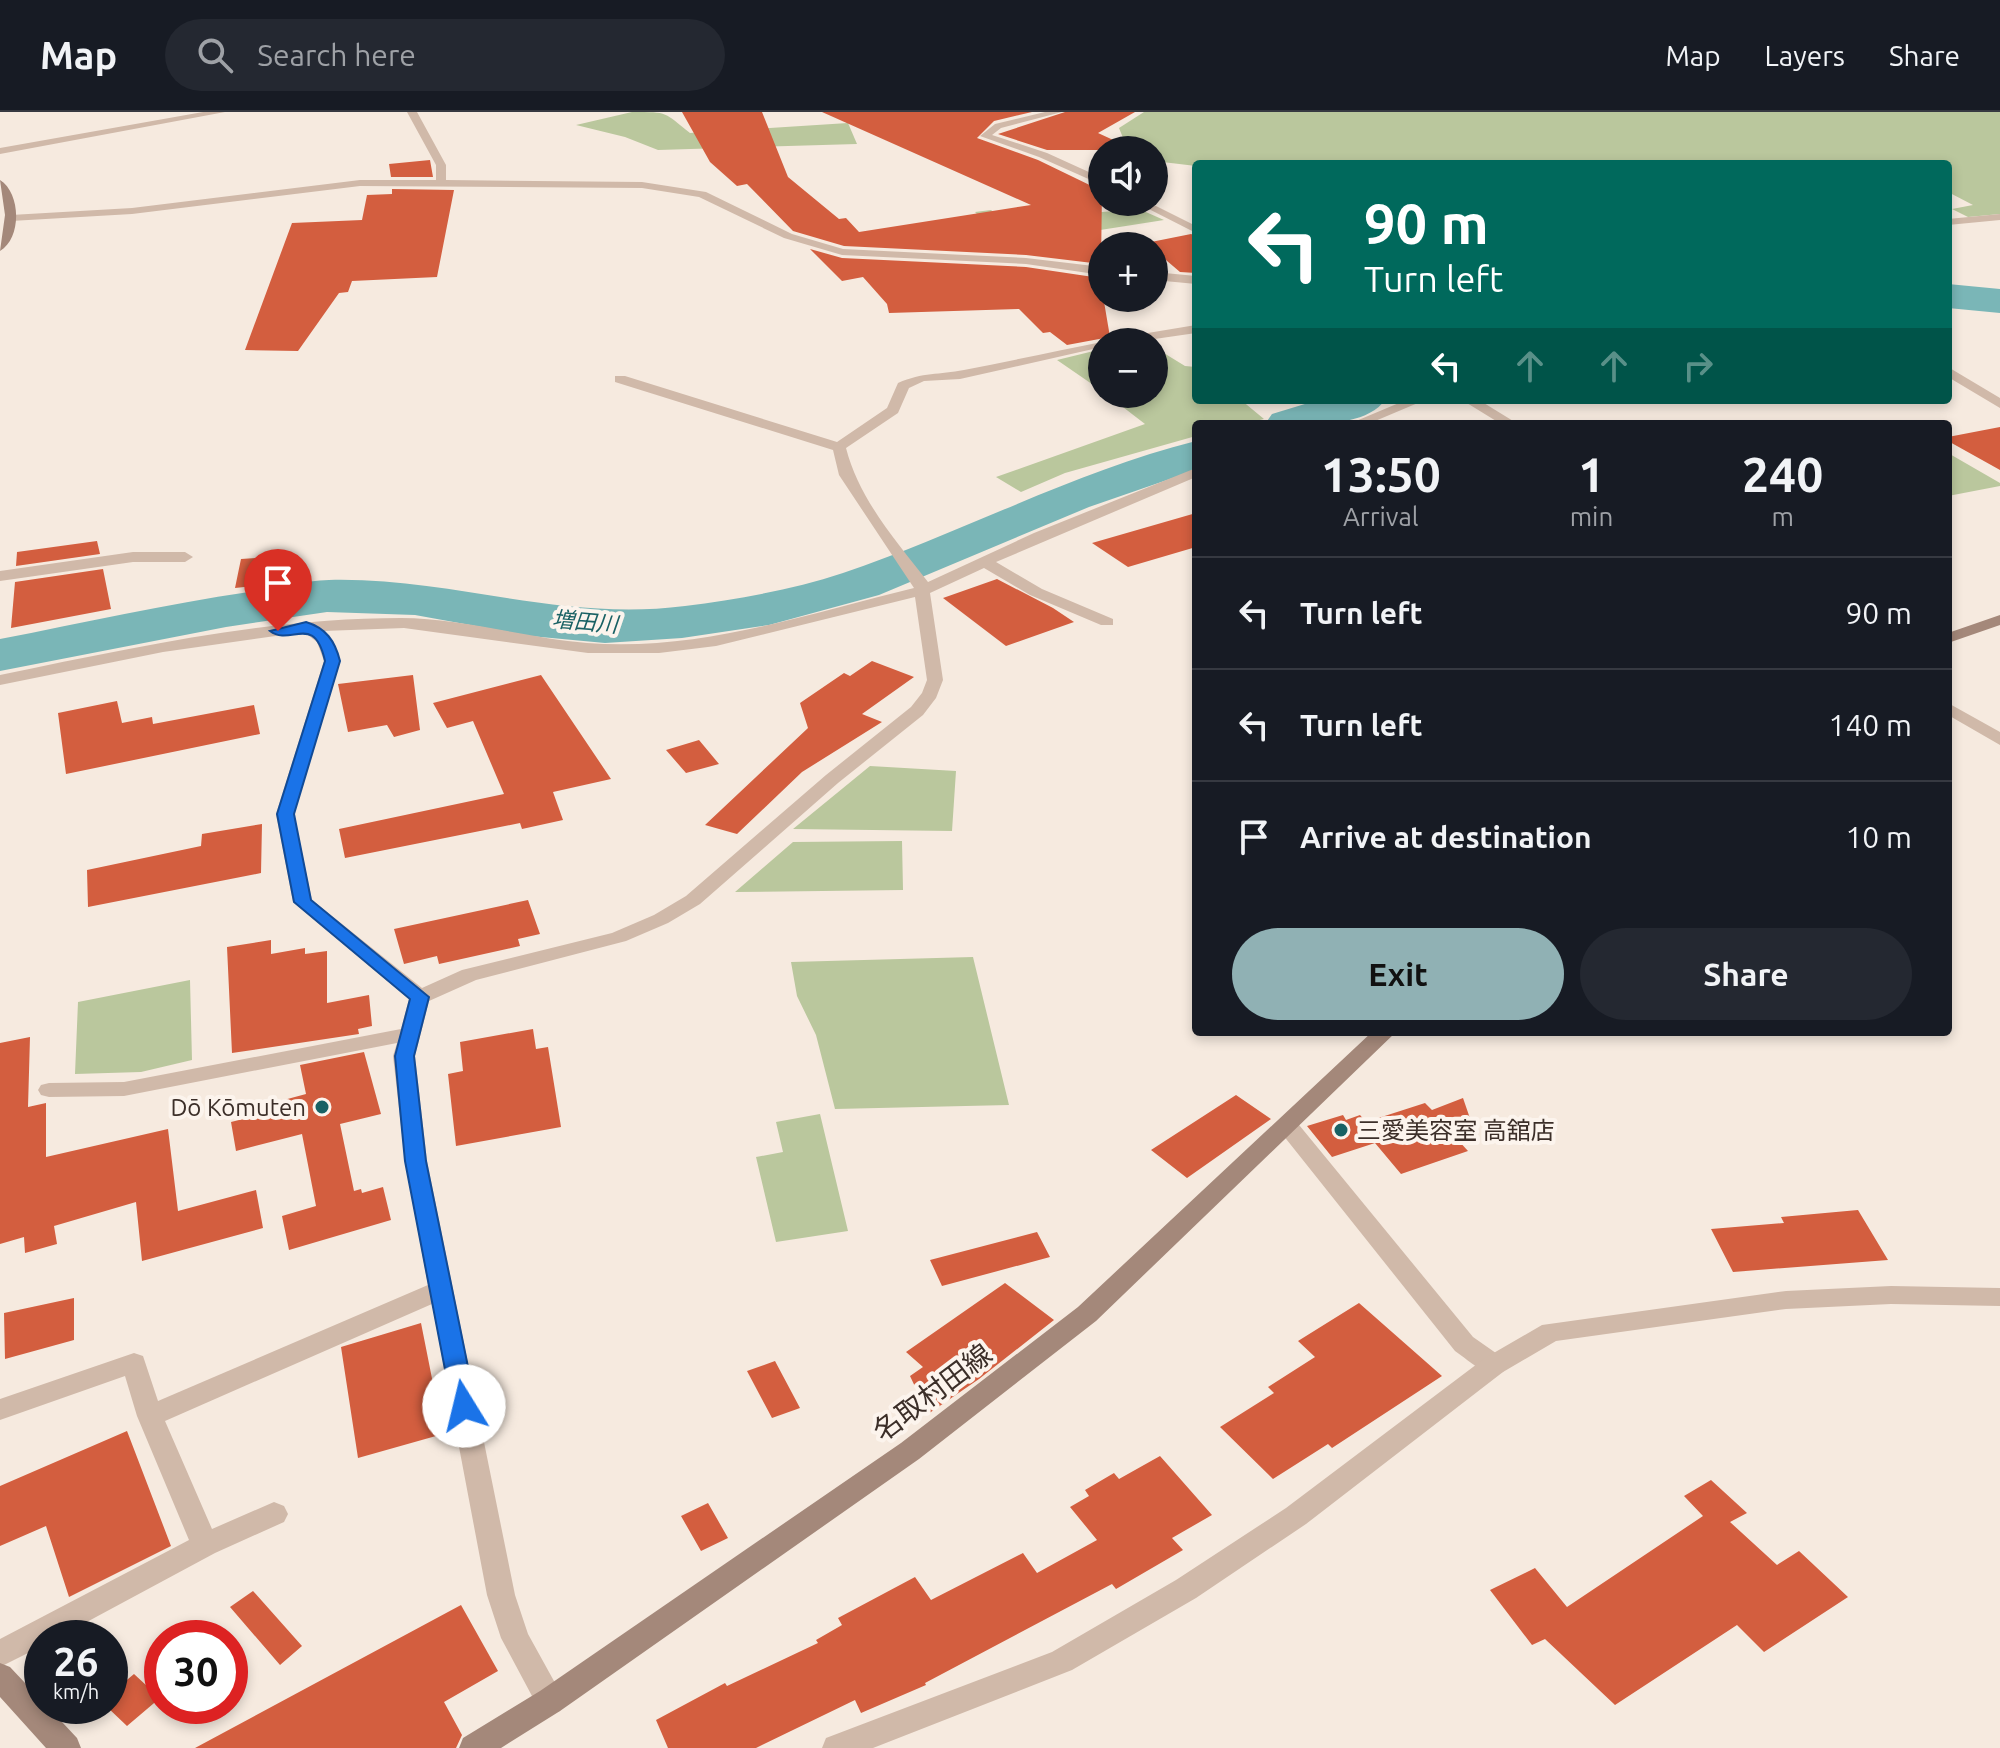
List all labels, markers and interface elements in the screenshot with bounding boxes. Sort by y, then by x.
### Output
search box [165,19,725,91]
icon: search [193,33,237,77]
text: Map [40,34,117,76]
text: Search here [257,38,416,72]
text: Map [1665,40,1721,71]
text: Layers [1765,40,1845,71]
text: Share [1889,40,1960,71]
map controls [1088,136,1168,408]
button: sound [1088,136,1168,216]
icon: left [1232,192,1336,296]
text: 90 m [1364,192,1489,255]
button: + [1088,232,1168,312]
text: Turn left [1364,258,1503,299]
button: − [1088,328,1168,408]
icon: left [1424,344,1468,388]
icon: ahead [1508,344,1552,388]
icon: ahead [1592,344,1636,388]
icon: right [1676,344,1720,388]
text: 13:50 [1321,447,1441,501]
text: 1 [1578,447,1605,501]
text: 240 [1742,447,1823,501]
text: Arrival [1343,502,1419,531]
text: min [1570,502,1613,531]
text: m [1771,502,1794,531]
pin [244,549,312,631]
icon: arrive [256,561,300,605]
icon: left [1232,591,1276,635]
text: Turn left [1300,596,1422,630]
text: 90 m [1845,596,1912,630]
water label: 増田川 [551,606,621,637]
icon: left [1232,703,1276,747]
text: Turn left [1300,708,1422,742]
text: 140 m [1828,708,1912,742]
icon: arrive [1232,815,1276,859]
text: Arrive at destination [1300,820,1592,854]
text: 10 m [1845,820,1912,854]
button: Exit [1232,928,1564,1020]
button: Share [1580,928,1912,1020]
place label: Dō Kōmuten [170,1094,306,1121]
marker: Dō Kōmuten [313,1098,331,1116]
place label: 三愛美容室 高舘店 [1357,1117,1555,1144]
marker: 三愛美容室 高舘店 [1332,1121,1350,1139]
street label: 名取村田線 [867,1337,997,1447]
position arrow [422,1364,506,1448]
speed limit sign: 30 [144,1620,248,1724]
text: 26 [53,1639,99,1684]
text: km/h [53,1680,99,1703]

